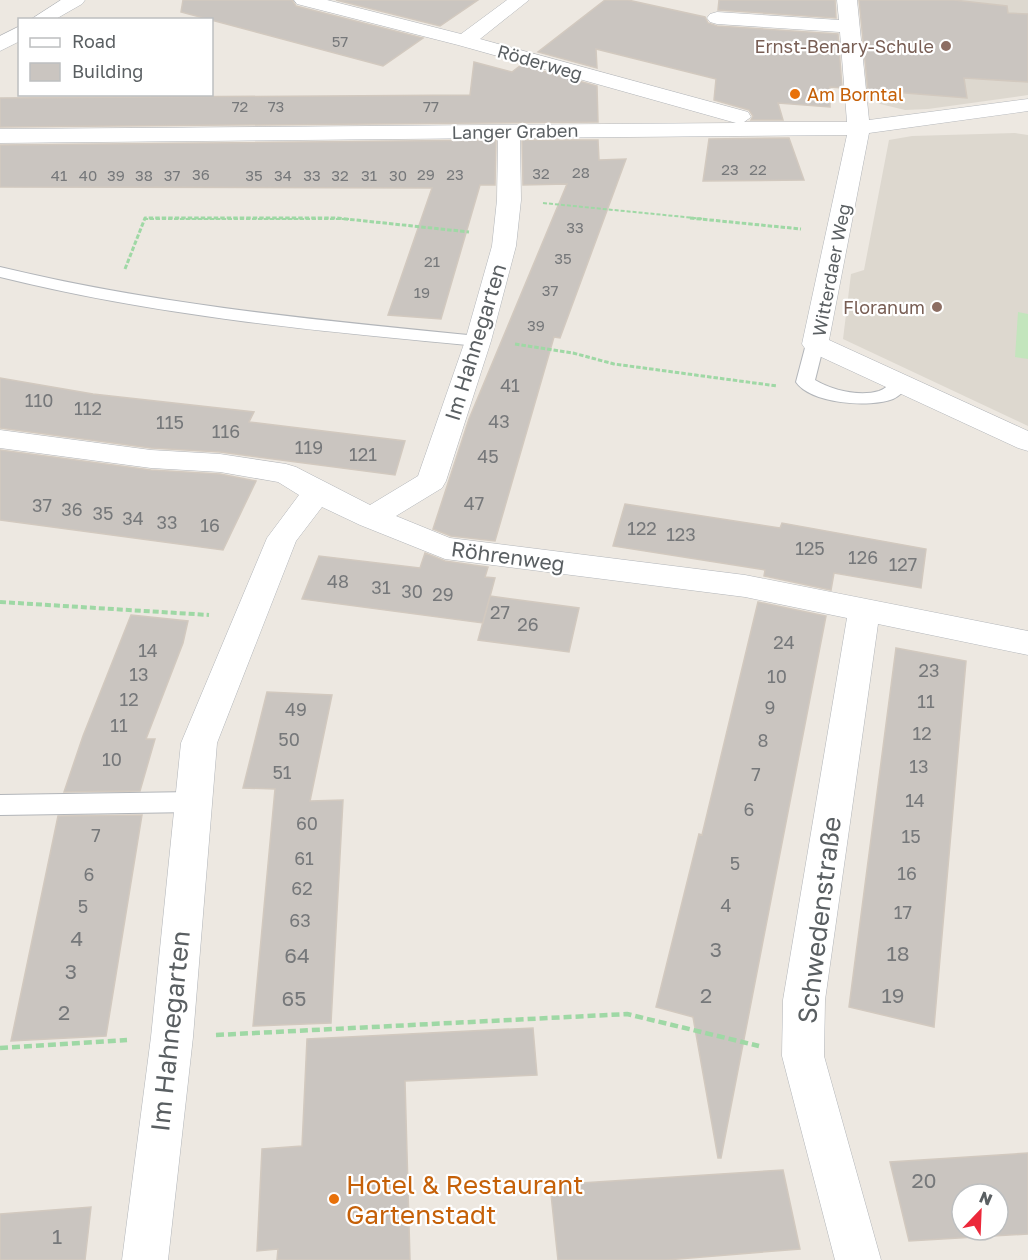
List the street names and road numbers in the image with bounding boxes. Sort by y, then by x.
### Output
street label: Röderweg [495,39,585,85]
street label: Langer Graben [451,119,579,143]
street label: Witterdaer Weg [807,202,855,338]
street label: Im Hahnegarten [439,260,511,424]
street label: Röhrenweg [450,535,566,577]
street label: Schwedenstraße [791,815,847,1025]
street label: Im Hahnegarten [144,929,196,1133]

